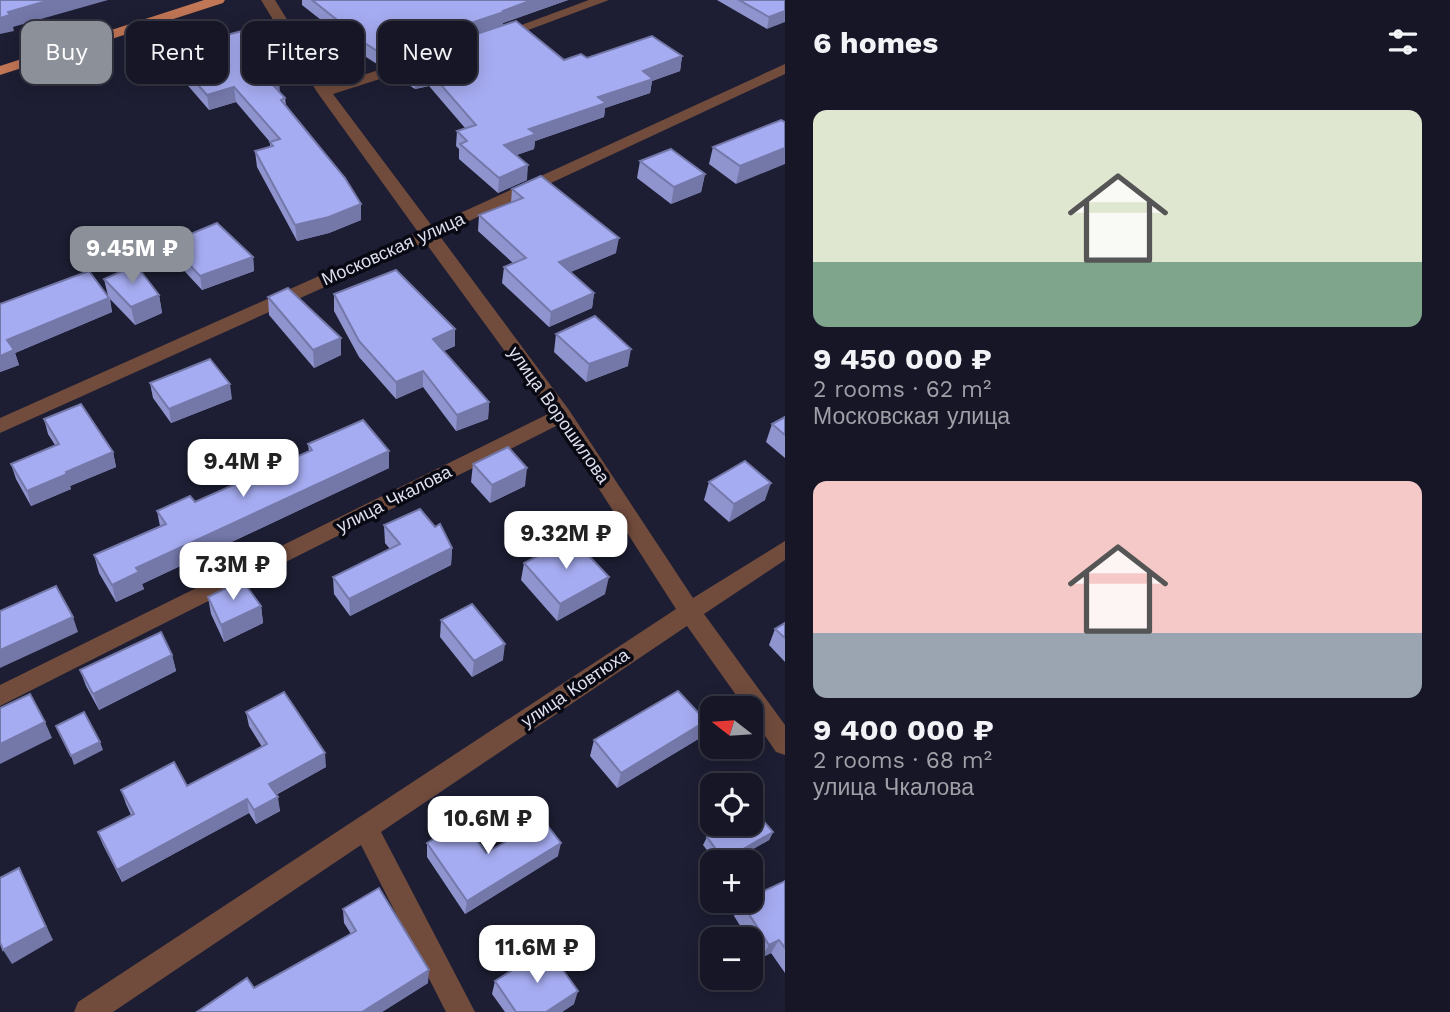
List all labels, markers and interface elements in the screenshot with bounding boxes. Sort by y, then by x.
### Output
chip: Buy [21,21,112,84]
chip: Rent [126,21,228,84]
chip: Filters [242,21,364,84]
chip: New [378,21,477,84]
icon: filters [1384,23,1422,61]
text: 6 homes [813,25,938,60]
icon: home [1055,155,1181,281]
street label: Московская улица [318,207,468,290]
pin: 9.45M ₽ [67,226,197,286]
text: 9.45M ₽ [86,235,178,262]
text: 9 450 000 ₽ [813,341,992,376]
street label: улица Ворошилова [504,342,615,488]
text: 2 rooms · 62 m² [813,376,991,403]
text: Московская улица [813,403,1010,430]
pin: 9.4M ₽ [186,440,300,499]
text: 9.4M ₽ [204,448,282,475]
street label: улица Чкалова [333,460,456,537]
pin: 9.32M ₽ [501,512,631,571]
text: 9.32M ₽ [520,520,612,547]
icon: home [1055,526,1181,652]
pin: 7.3M ₽ [176,542,290,602]
text: 7.3M ₽ [196,551,270,578]
street label: улица Ковтюха [517,643,633,731]
north arrow [700,696,763,760]
map controls [700,696,763,990]
text: 9 400 000 ₽ [813,712,994,747]
text: 2 rooms · 68 m² [813,747,992,774]
button: locate [700,773,763,836]
text: улица Чкалова [813,774,974,801]
pin: 10.6M ₽ [423,796,553,856]
text: 10.6M ₽ [444,805,532,832]
button: + [700,850,763,913]
pin: 11.6M ₽ [472,926,602,985]
button: − [700,927,763,990]
text: 11.6M ₽ [495,934,579,961]

